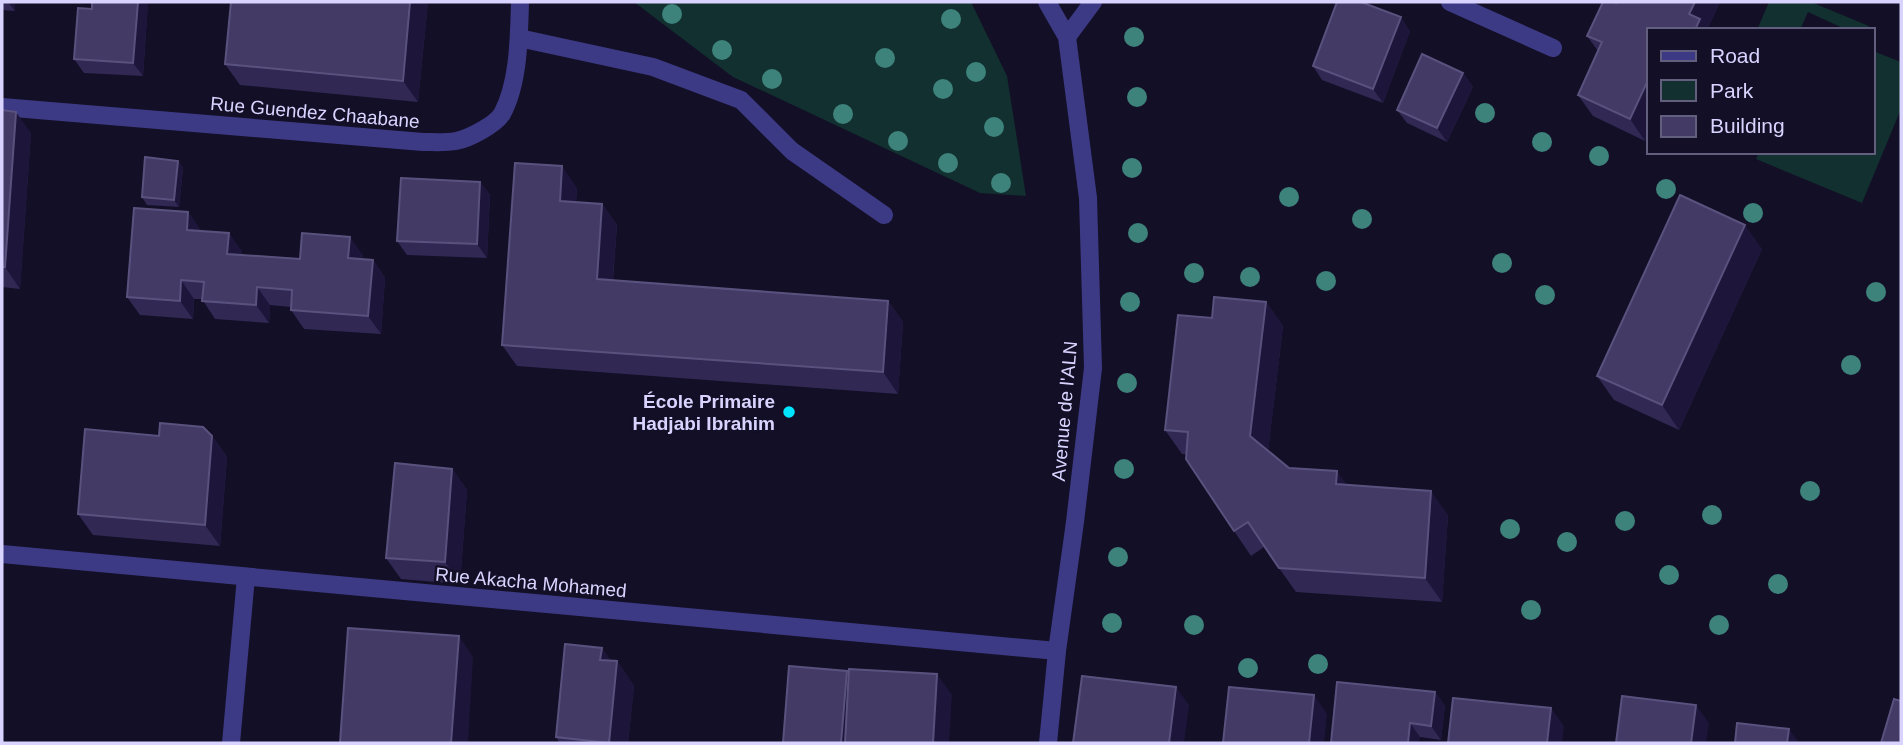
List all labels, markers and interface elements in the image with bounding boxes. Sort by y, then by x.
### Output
legend [1647,28,1875,154]
text: Road [1710,44,1760,67]
text: Park [1710,79,1754,102]
street label: Rue Guendez Chaabane [209,93,421,132]
text: Building [1710,114,1785,137]
street label: Avenue de l'ALN [1048,340,1081,482]
place label: École Primaire Hadjabi Ibrahim [632,391,775,434]
marker: École Primaire Hadjabi Ibrahim [781,404,797,420]
street label: Rue Akacha Mohamed [434,564,628,601]

